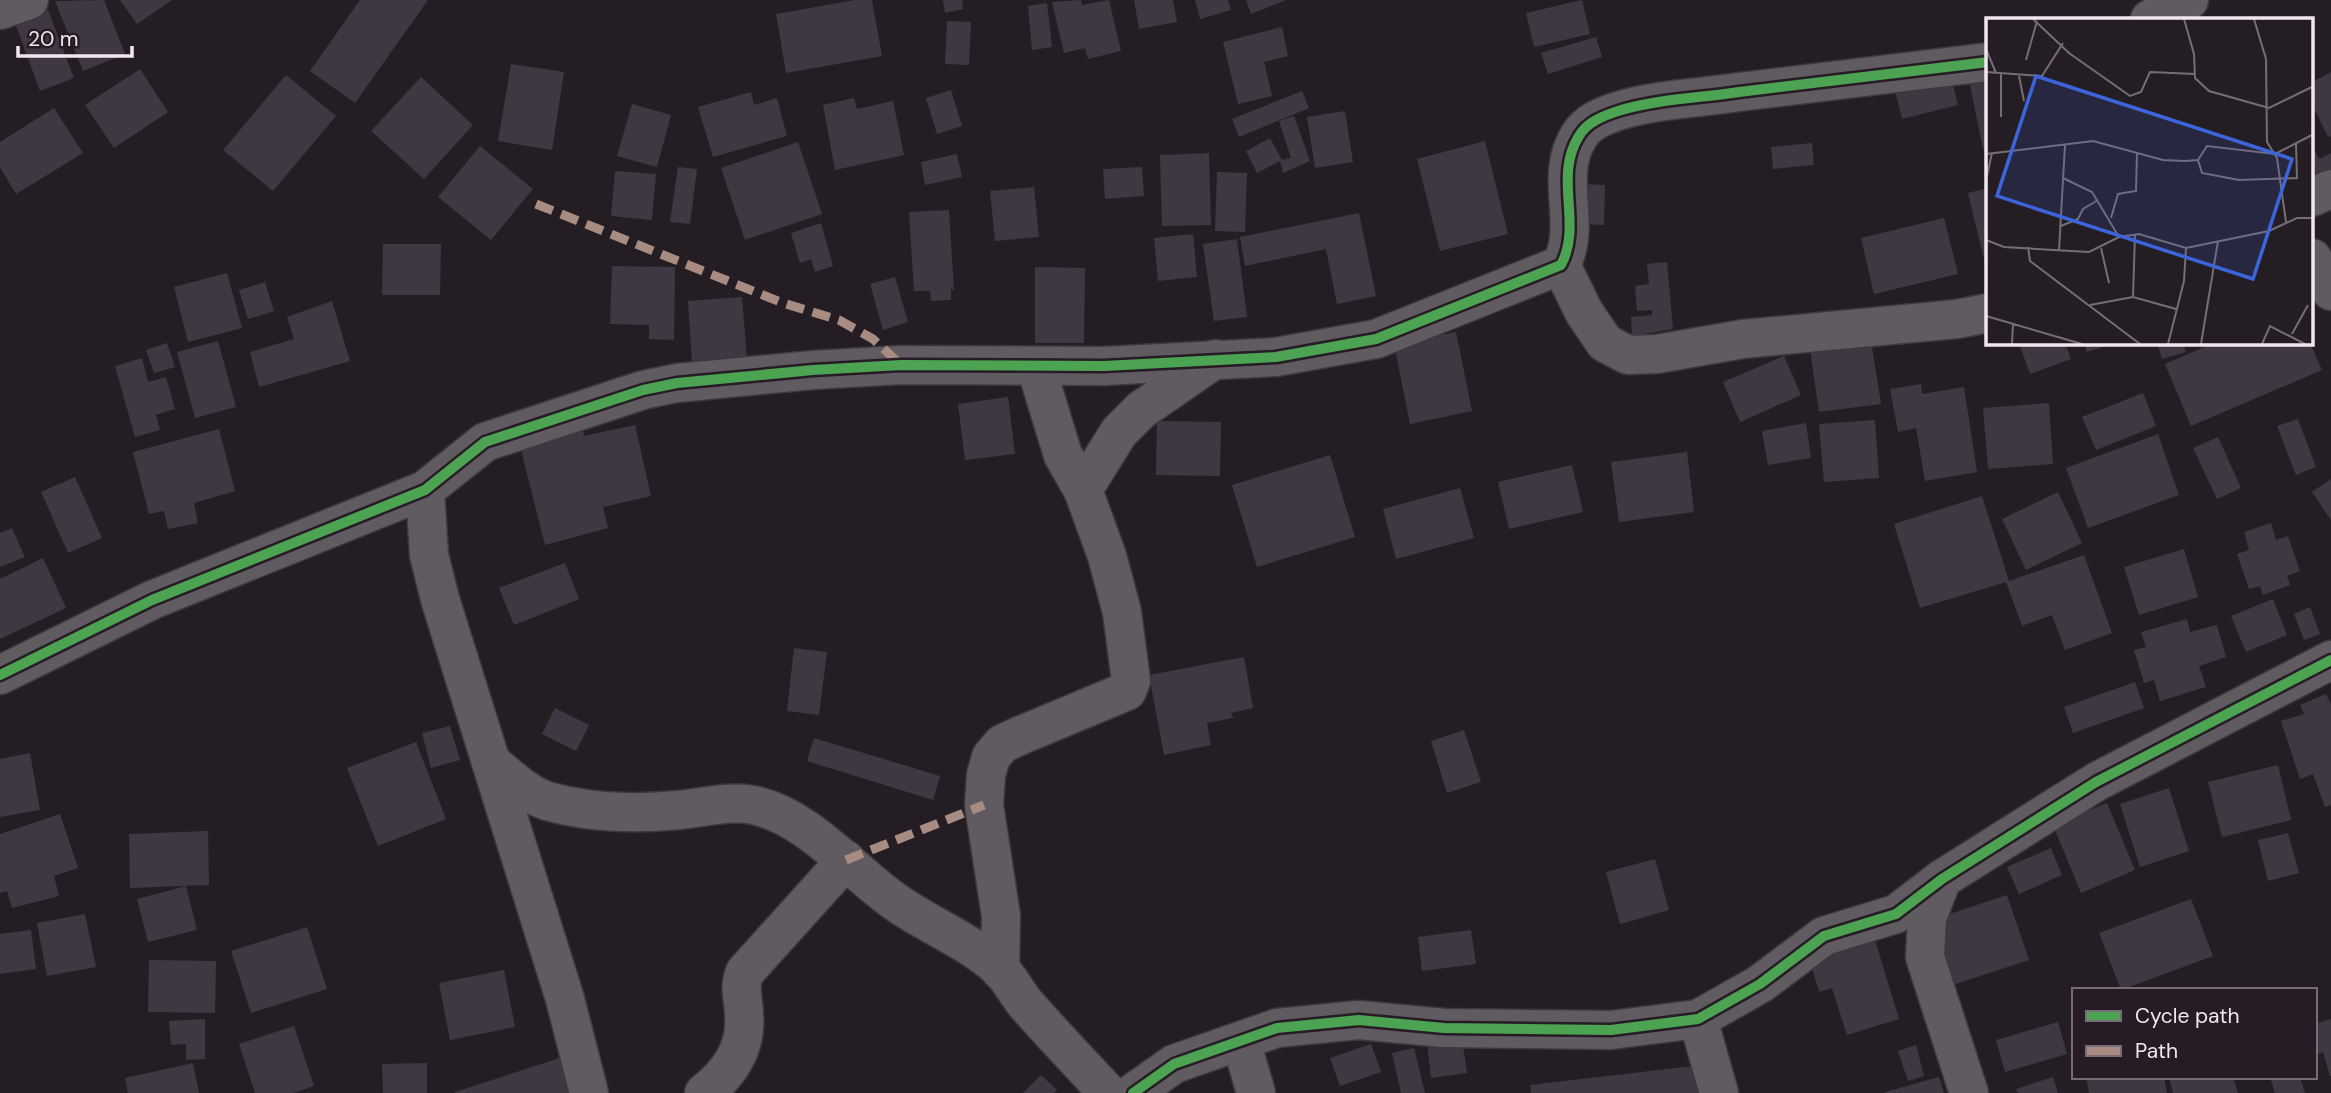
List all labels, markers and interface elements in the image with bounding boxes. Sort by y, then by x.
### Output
scale bar [18,14,131,58]
inset map [1986,18,2314,345]
text: 20 m [28,25,79,53]
legend [2072,988,2317,1079]
text: Cycle path [2135,1002,2240,1030]
text: Path [2135,1037,2178,1065]

